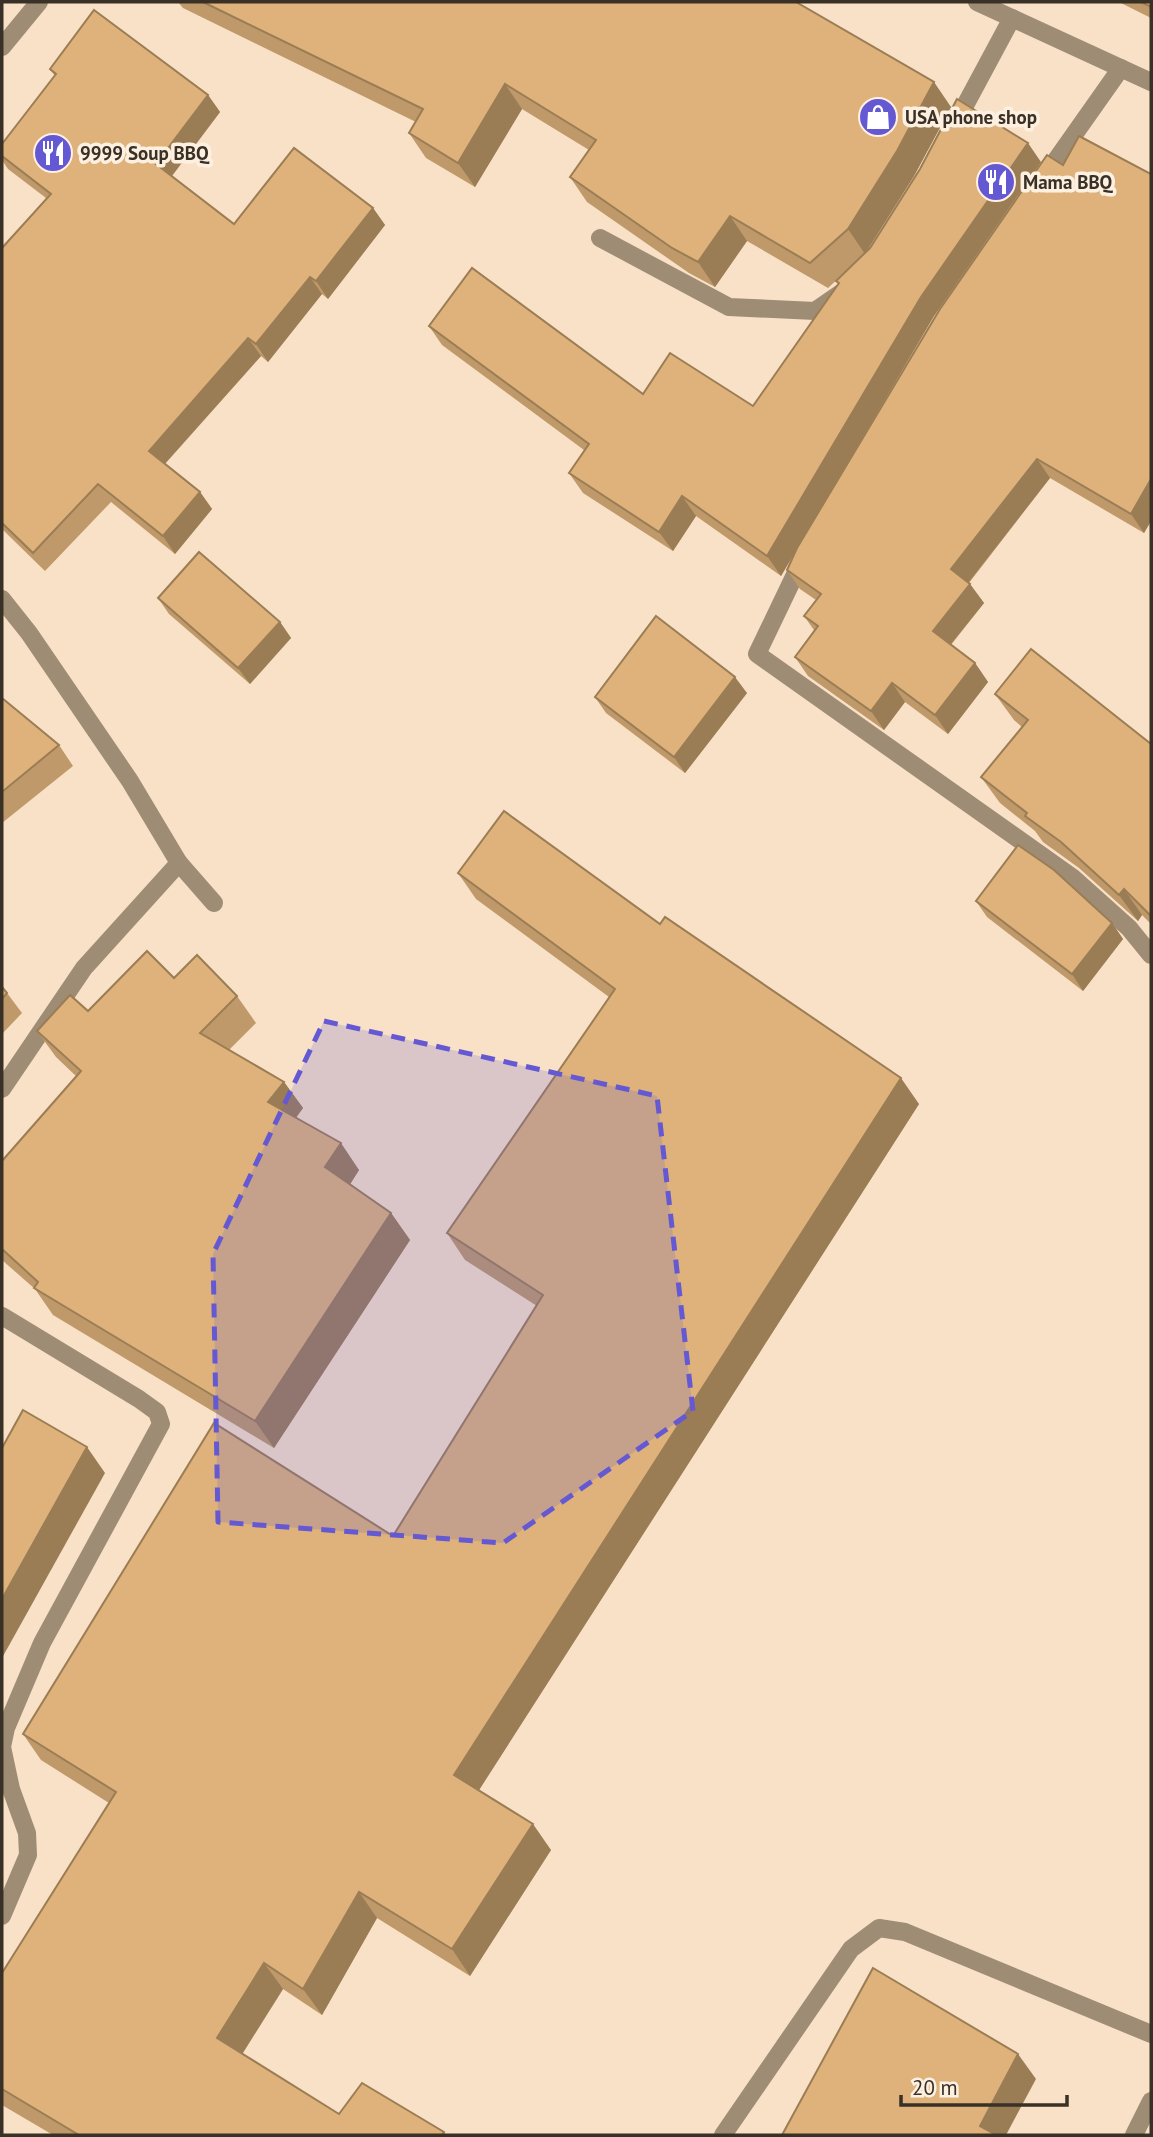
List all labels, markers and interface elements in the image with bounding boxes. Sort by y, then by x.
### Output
shop icon: USA phone shop [857,96,899,138]
place label: USA phone shop [905,105,1037,129]
restaurant icon: 9999 Soup BBQ [32,132,74,174]
place label: 9999 Soup BBQ [80,141,210,165]
restaurant icon: Mama BBQ [975,161,1017,203]
place label: Mama BBQ [1023,170,1114,194]
scale bar [901,2064,1067,2108]
text: 20 m [912,2074,958,2101]

